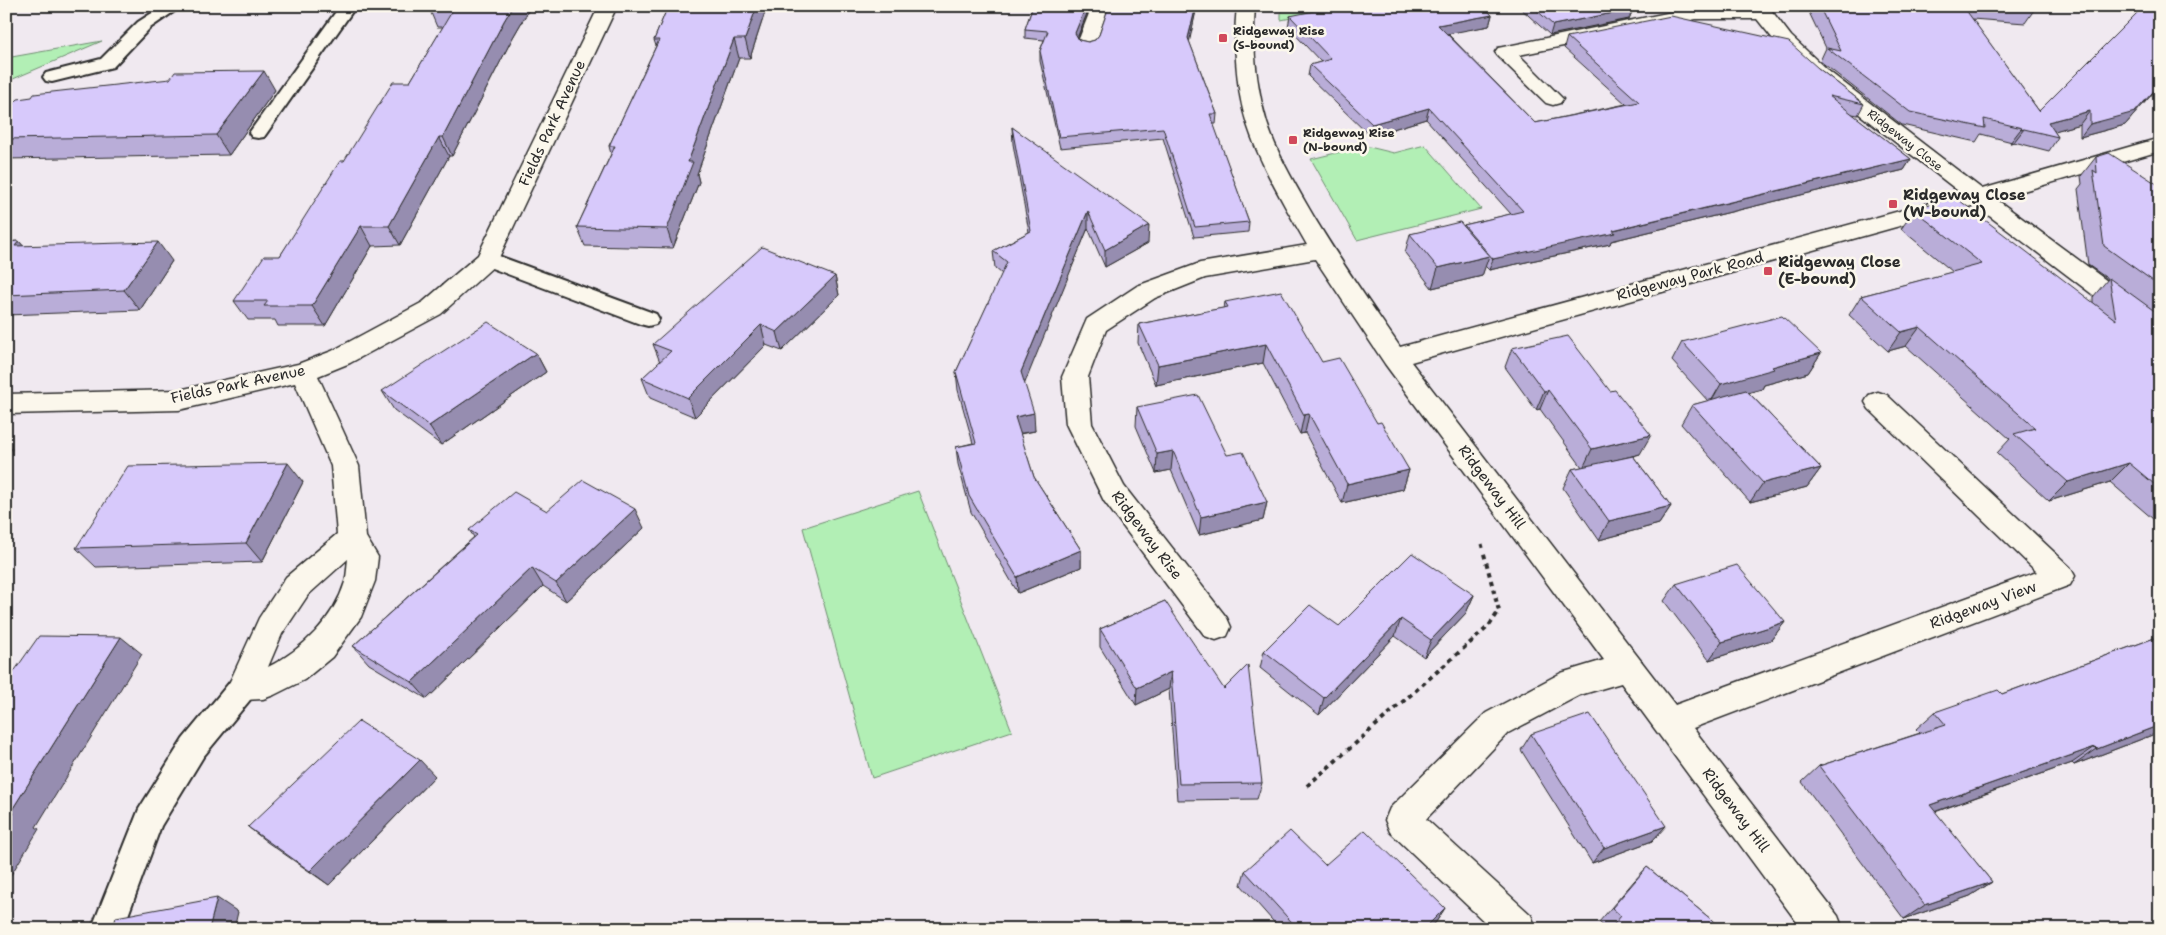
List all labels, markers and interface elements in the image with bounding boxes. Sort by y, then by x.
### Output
place label: Ridgeway Rise (S-bound) [1233,23,1325,53]
marker: Ridgeway Rise (S-bound) [1217,32,1229,44]
street label: Fields Park Avenue [514,57,590,189]
street label: Ridgeway Close [1864,105,1946,175]
place label: Ridgeway Rise (N-bound) [1303,125,1395,155]
marker: Ridgeway Rise (N-bound) [1287,134,1299,146]
place label: Ridgeway Close (W-bound) [1903,185,2026,222]
marker: Ridgeway Close (W-bound) [1887,198,1899,210]
street label: Ridgeway Park Road [1614,247,1766,305]
place label: Ridgeway Close (E-bound) [1778,252,1901,289]
marker: Ridgeway Close (E-bound) [1762,265,1774,277]
street label: Fields Park Avenue [169,360,307,408]
street label: Ridgeway Hill [1454,441,1531,534]
street label: Ridgeway Rise [1107,486,1187,584]
street label: Ridgeway View [1927,576,2039,634]
street label: Ridgeway Hill [1698,764,1775,857]

